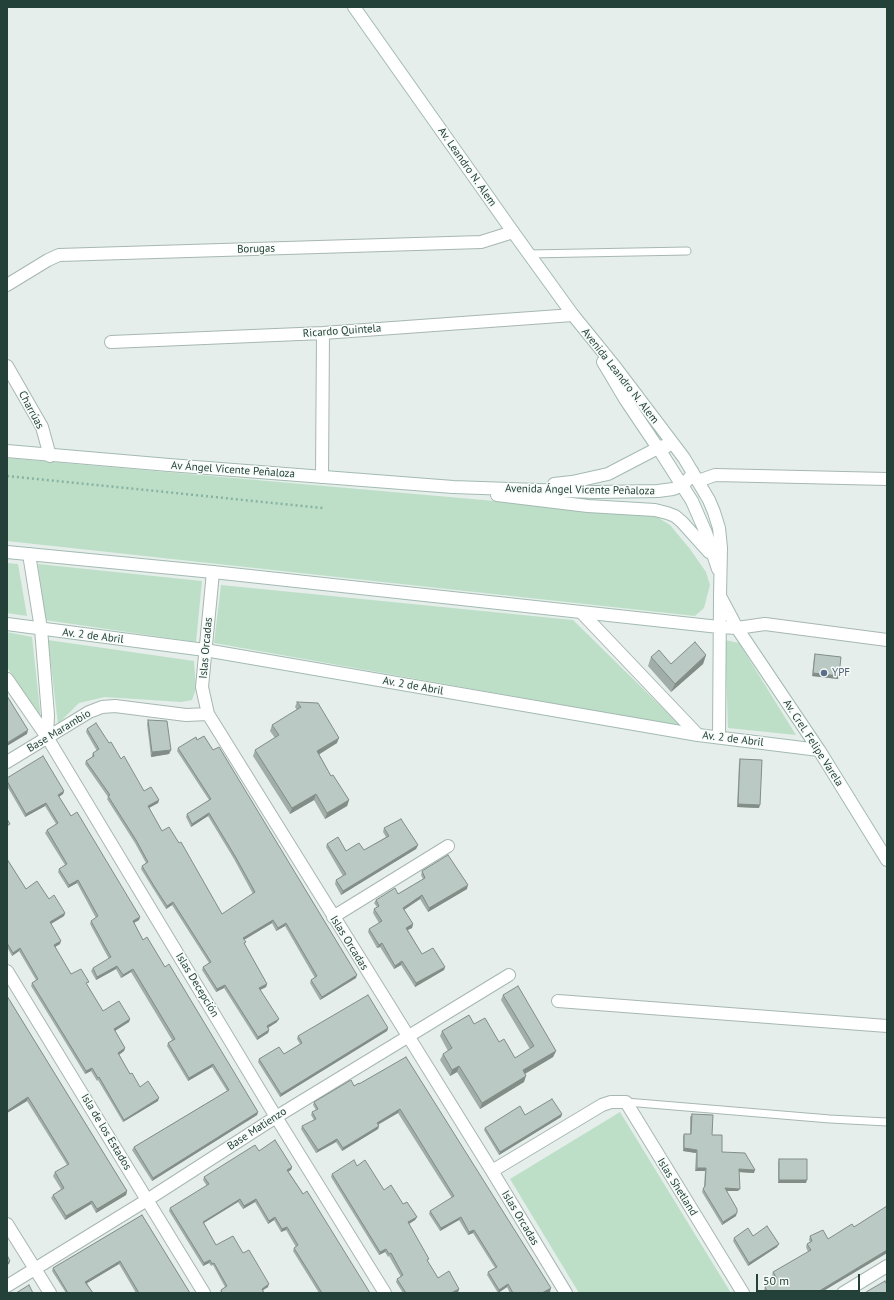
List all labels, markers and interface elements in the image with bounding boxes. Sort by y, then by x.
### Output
street label: Av. Leandro N. Alem [435,125,499,209]
street label: Borugas [237,242,275,256]
street label: Ricardo Quintela [302,322,382,340]
street label: Avenida Leandro N. Alem [579,326,661,426]
street label: Charrúas [15,389,47,431]
street label: Av Ángel Vicente Peñaloza [171,459,295,481]
street label: Avenida Ángel Vicente Peñaloza [505,482,655,498]
street label: Islas Orcadas [197,617,215,679]
street label: Av. 2 de Abril [62,626,124,646]
place label: YPF [832,666,850,680]
marker: YPF [819,668,829,678]
street label: Av. 2 de Abril [382,674,444,698]
street label: Av. Crel. Felipe Varela [780,697,846,789]
street label: Base Marambio [25,707,93,755]
street label: Av. 2 de Abril [702,729,764,749]
street label: Islas Orcadas [327,913,371,973]
street label: Islas Decepción [173,950,221,1020]
street label: Isla de los Estados [78,1091,134,1173]
street label: Base Matienzo [225,1105,289,1153]
street label: Islas Shetland [654,1156,700,1218]
street label: Islas Orcadas [498,1188,542,1248]
scale bar [758,1266,862,1292]
text: 50 m [763,1273,789,1288]

